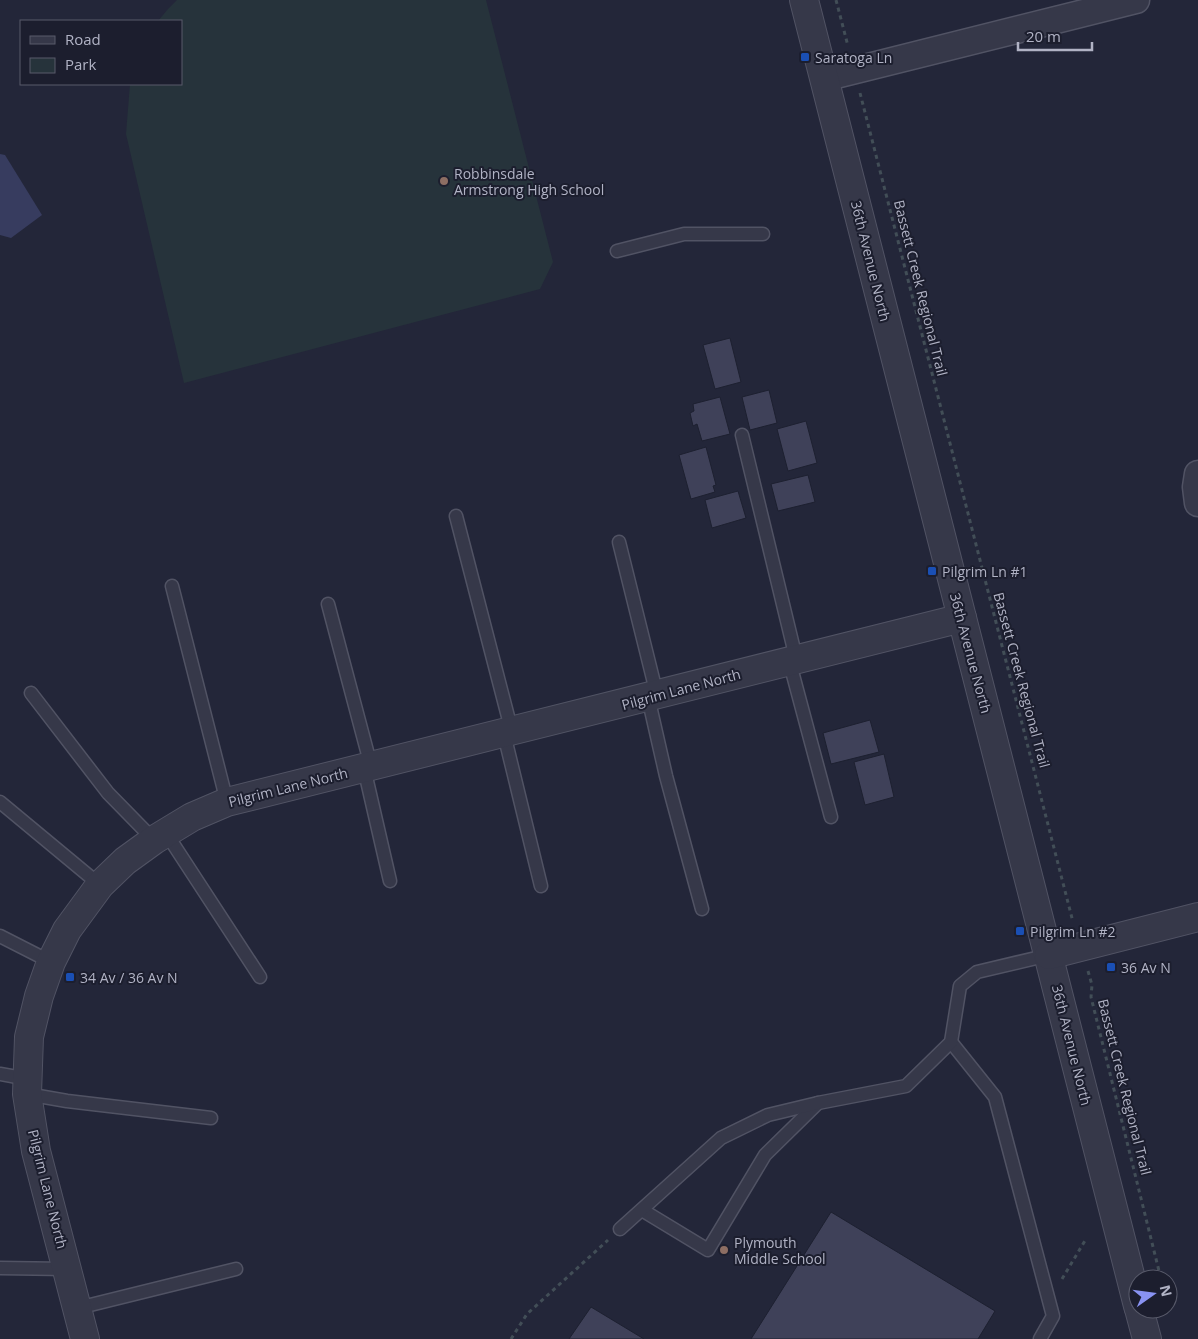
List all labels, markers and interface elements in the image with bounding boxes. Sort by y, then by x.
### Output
legend [20,20,182,85]
scale bar [1018,20,1092,52]
text: 20 m [1026,26,1061,46]
text: Road [65,29,101,49]
place label: Saratoga Ln [815,48,892,67]
marker: Saratoga Ln [799,51,811,63]
text: Park [65,54,96,74]
place label: Robbinsdale Armstrong High School [454,164,604,199]
marker: Robbinsdale Armstrong High School [438,175,450,187]
street label: Bassett Creek Regional Trail [890,198,952,378]
street label: 36th Avenue North [847,199,895,323]
place label: Pilgrim Ln #1 [942,562,1028,581]
marker: Pilgrim Ln #1 [926,565,938,577]
street label: Bassett Creek Regional Trail [989,590,1055,770]
street label: 36th Avenue North [946,591,996,715]
street label: Pilgrim Lane North [619,664,743,714]
street label: Pilgrim Lane North [226,763,350,811]
place label: Pilgrim Ln #2 [1030,922,1116,941]
marker: Pilgrim Ln #2 [1014,925,1026,937]
place label: 36 Av N [1121,958,1171,977]
marker: 36 Av N [1105,961,1117,973]
place label: 34 Av / 36 Av N [80,968,178,987]
marker: 34 Av / 36 Av N [64,971,76,983]
street label: 36th Avenue North [1048,983,1096,1107]
street label: Bassett Creek Regional Trail [1094,997,1156,1177]
street label: Pilgrim Lane North [24,1127,72,1251]
place label: Plymouth Middle School [734,1233,826,1268]
marker: Plymouth Middle School [718,1244,730,1256]
north arrow [1128,1269,1178,1319]
text: N [1156,1283,1177,1299]

